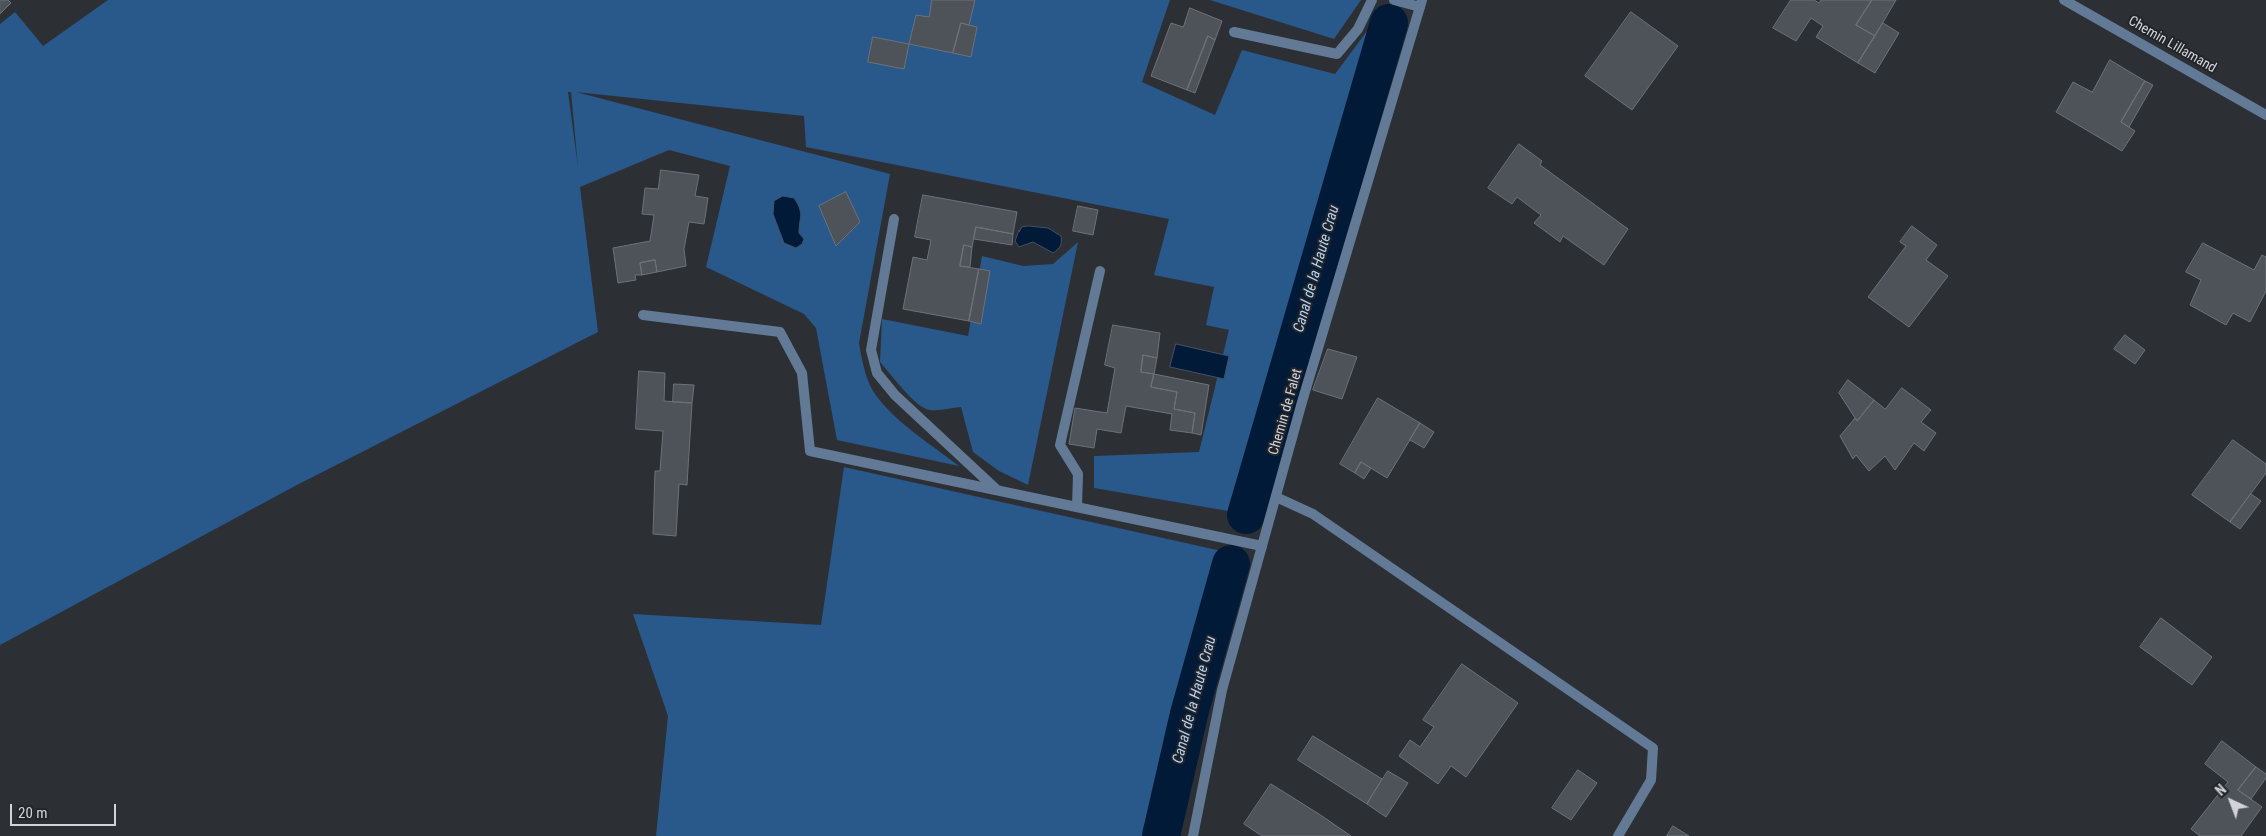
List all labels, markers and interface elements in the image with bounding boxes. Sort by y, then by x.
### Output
street label: Chemin Lillamand [2125,13,2219,77]
water label: Canal de la Haute Crau [1290,203,1344,335]
street label: Chemin de Falet [1266,367,1306,457]
water label: Canal de la Haute Crau [1169,634,1221,766]
north arrow [2206,776,2256,826]
text: N [2212,781,2229,799]
scale bar [12,794,119,826]
text: 20 m [18,804,48,822]

